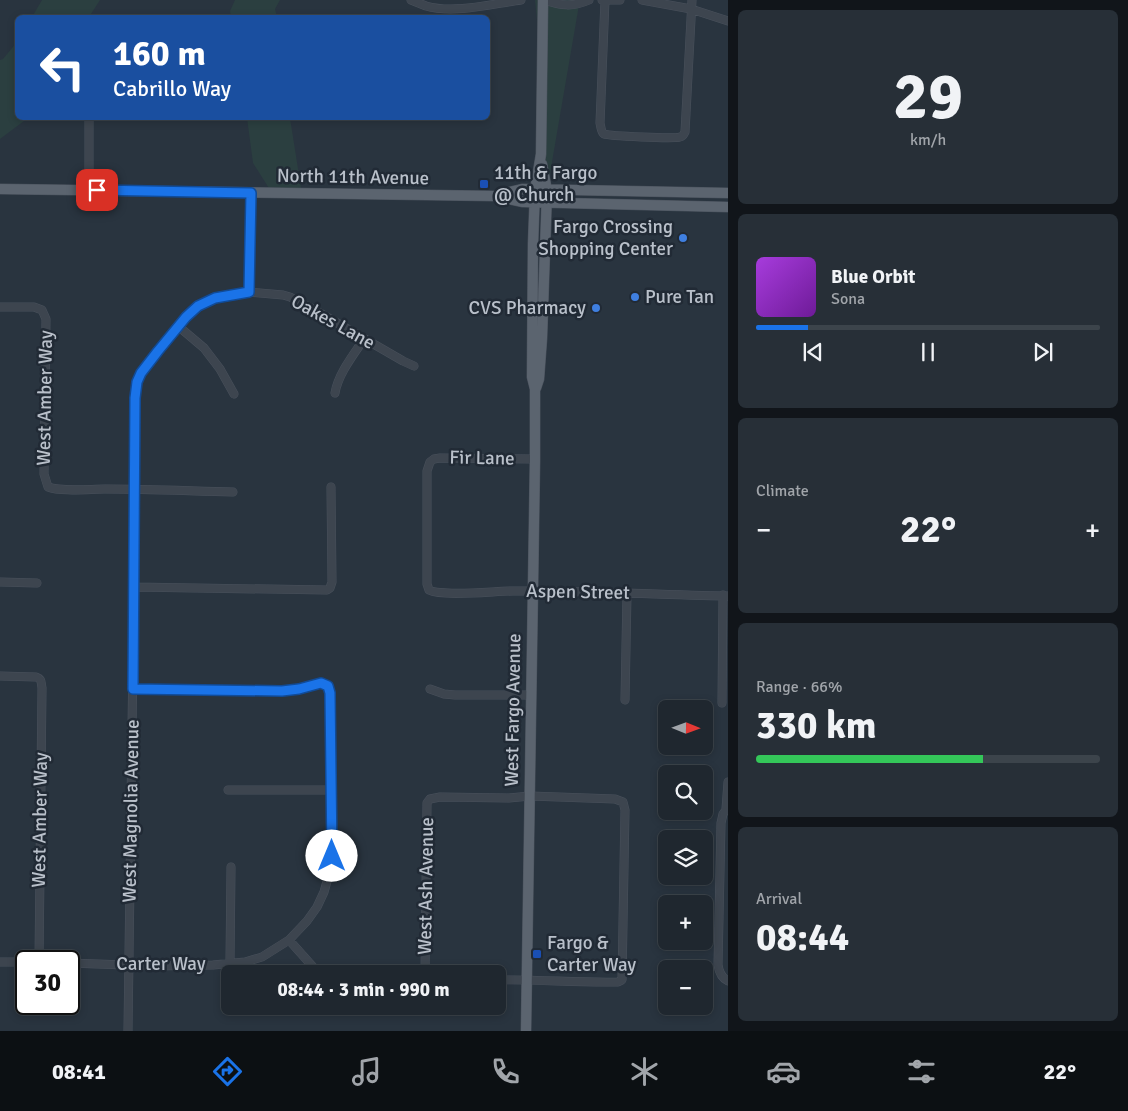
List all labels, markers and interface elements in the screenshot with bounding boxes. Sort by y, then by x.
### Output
text: 160 m [113,32,206,75]
icon: left [30,35,95,100]
text: 29 [893,57,963,137]
text: Cabrillo Way [113,75,231,102]
text: km/h [910,130,946,150]
place label: 11th & Fargo @ Church [494,161,597,207]
street label: North 11th Avenue [277,164,429,190]
pin [76,169,118,211]
icon: arrive [83,176,111,204]
marker: 11th & Fargo @ Church [478,178,490,190]
place label: Fargo Crossing Shopping Center [538,215,673,261]
marker: Fargo Crossing Shopping Center [677,232,689,244]
text: Blue Orbit [831,265,915,289]
place label: Pure Tan [645,285,714,309]
street label: Oakes Lane [287,289,379,355]
text: Sona [831,289,865,309]
marker: Pure Tan [629,291,641,303]
place label: CVS Pharmacy [468,296,586,320]
marker: CVS Pharmacy [590,302,602,314]
street label: West Amber Way [32,330,58,466]
icon: previous [799,338,827,366]
icon: pause [914,338,942,366]
icon: next [1029,338,1057,366]
street label: Fir Lane [449,445,515,471]
text: Climate [756,481,809,501]
text: 22° [900,506,956,553]
text: − [756,513,771,547]
text: + [1085,513,1100,547]
street label: Aspen Street [526,579,630,605]
street label: West Fargo Avenue [500,633,526,787]
text: Range · 66% [756,677,842,697]
north arrow [658,700,712,755]
map controls [658,700,713,1015]
text: 330 km [756,702,877,749]
street label: West Magnolia Avenue [117,719,145,903]
street label: West Amber Way [27,752,53,888]
button: search [658,765,713,820]
street label: West Ash Avenue [413,817,439,955]
position arrow [305,829,357,881]
button: layers [658,830,713,885]
text: Arrival [756,889,802,909]
button: + [658,895,713,950]
text: 08:44 [756,914,849,961]
place label: Fargo & Carter Way [547,931,636,977]
marker: Fargo & Carter Way [531,948,543,960]
speed limit sign: 30 [15,950,80,1015]
street label: Carter Way [116,952,206,976]
button: − [658,960,713,1015]
text: 08:44 · 3 min · 990 m [277,978,450,1002]
icon: directions [210,1054,245,1089]
icon: music [349,1054,384,1089]
icon: phone [488,1054,523,1089]
icon: climate [627,1054,662,1089]
icon: car [766,1054,801,1089]
icon: filters [904,1054,939,1089]
text: 08:41 [52,1058,106,1085]
text: 22° [1043,1058,1076,1085]

